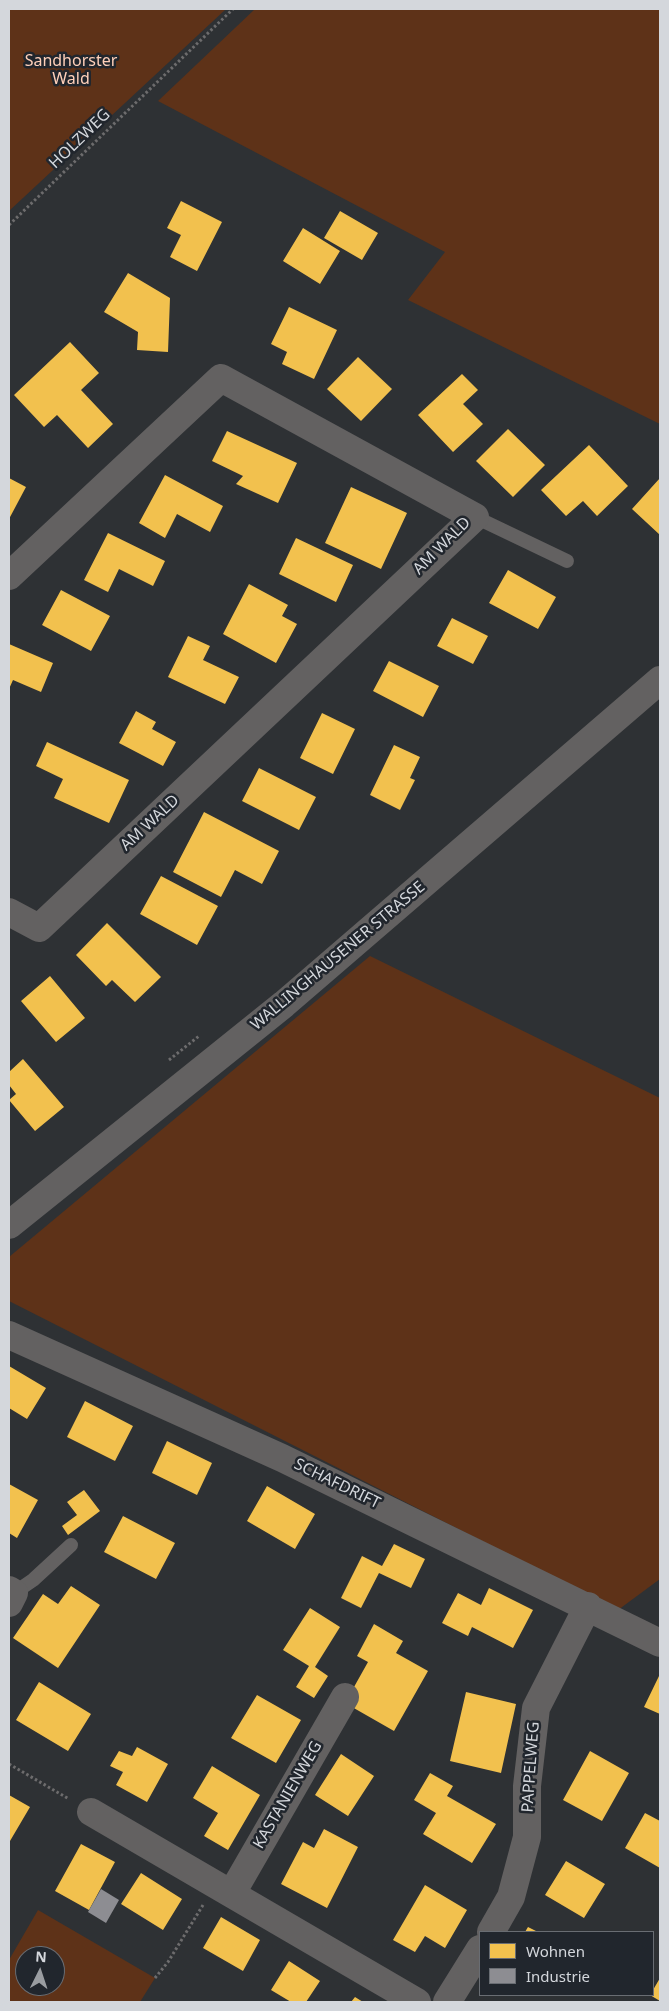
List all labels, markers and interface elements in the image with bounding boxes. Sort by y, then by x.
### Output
park label: Sandhorster Wald [25,51,117,89]
street label: HOLZWEG [46,105,114,173]
street label: AM WALD [409,513,475,579]
street label: AM WALD [117,791,183,855]
street label: WALLINGHAUSENER STRASSE [247,877,429,1035]
street label: SCHAFDRIFT [291,1455,383,1513]
street label: PAPPELWEG [518,1721,544,1813]
street label: KASTANIENWEG [249,1738,327,1852]
legend [479,1931,654,1996]
text: Wohnen [526,1941,585,1961]
north arrow [15,1946,65,1996]
text: N [35,1947,47,1966]
text: Industrie [526,1966,590,1986]

